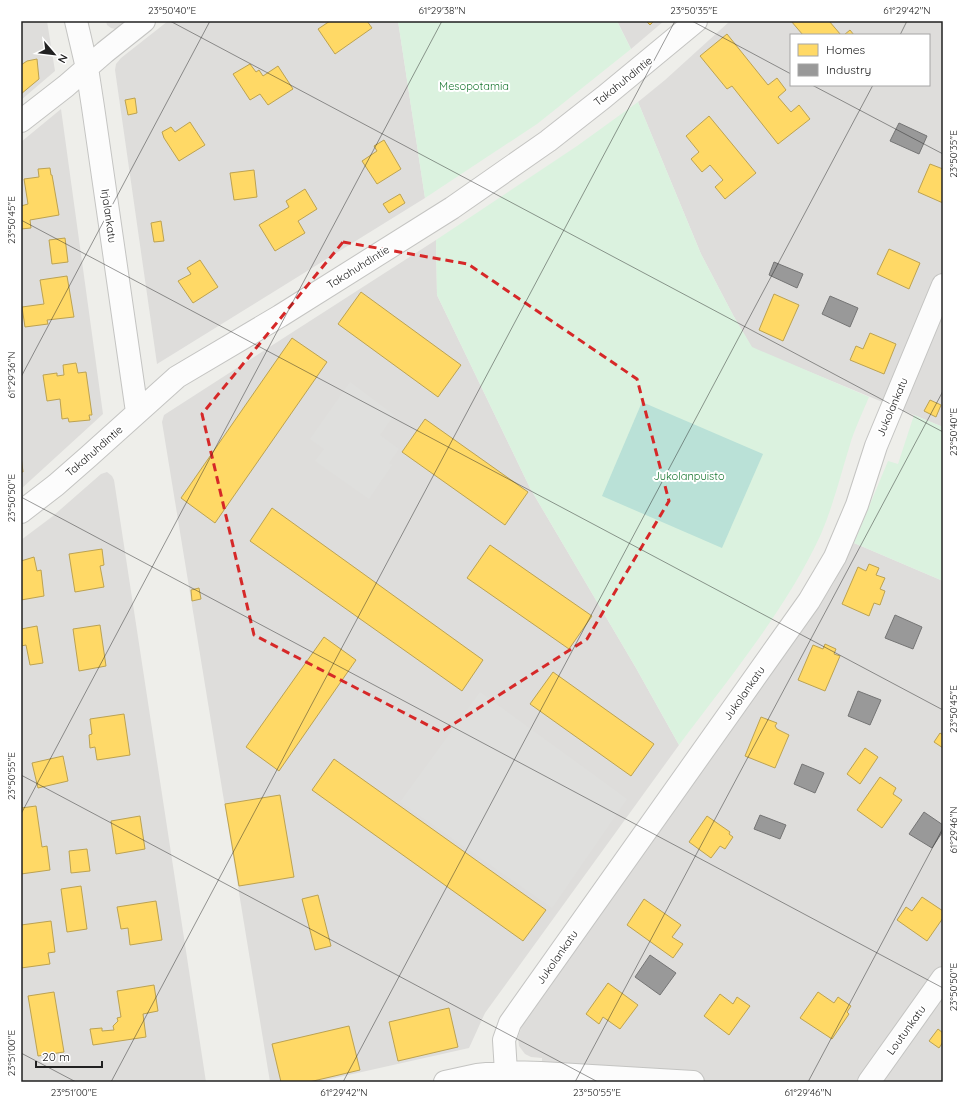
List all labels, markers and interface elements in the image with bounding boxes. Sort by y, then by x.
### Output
text: 23°50'40"E [148,4,196,17]
text: 61°29'38"N [418,4,466,17]
text: 23°50'35"E [670,4,718,17]
text: 61°29'42"N [883,4,931,17]
north arrow [34,34,74,74]
legend [790,34,930,86]
text: Homes [826,42,866,57]
text: N [55,52,71,66]
street label: Takahuhdintie [591,53,655,109]
text: Industry [826,62,871,77]
park label: Mesopotamia [439,79,509,93]
text: 23°50'35"E [947,130,960,178]
street label: Irjalankatu [98,188,120,244]
text: 23°50'45"E [5,196,18,244]
street label: Takahuhdintie [324,242,392,292]
text: 61°29'36"N [5,351,18,399]
street label: Jukolankatu [873,375,911,439]
text: 23°50'40"E [947,408,960,456]
street label: Takahuhdintie [63,422,125,480]
park label: Jukolanpuisto [653,469,725,483]
text: 23°50'50"E [5,474,18,522]
street label: Jukolankatu [720,663,768,723]
text: 23°50'45"E [947,685,960,733]
text: 23°50'55"E [5,752,18,800]
text: 61°29'46"N [947,806,960,854]
street label: Jukolankatu [533,927,581,987]
text: 23°50'50"E [947,963,960,1011]
street label: Loutunkatu [883,1003,929,1057]
text: 23°51'00"E [5,1029,18,1076]
scale bar [36,1043,102,1069]
text: 20 m [42,1049,70,1064]
text: 23°51'00"E [51,1086,98,1099]
text: 61°29'42"N [320,1086,368,1099]
text: 23°50'55"E [573,1086,621,1099]
text: 61°29'46"N [784,1086,832,1099]

